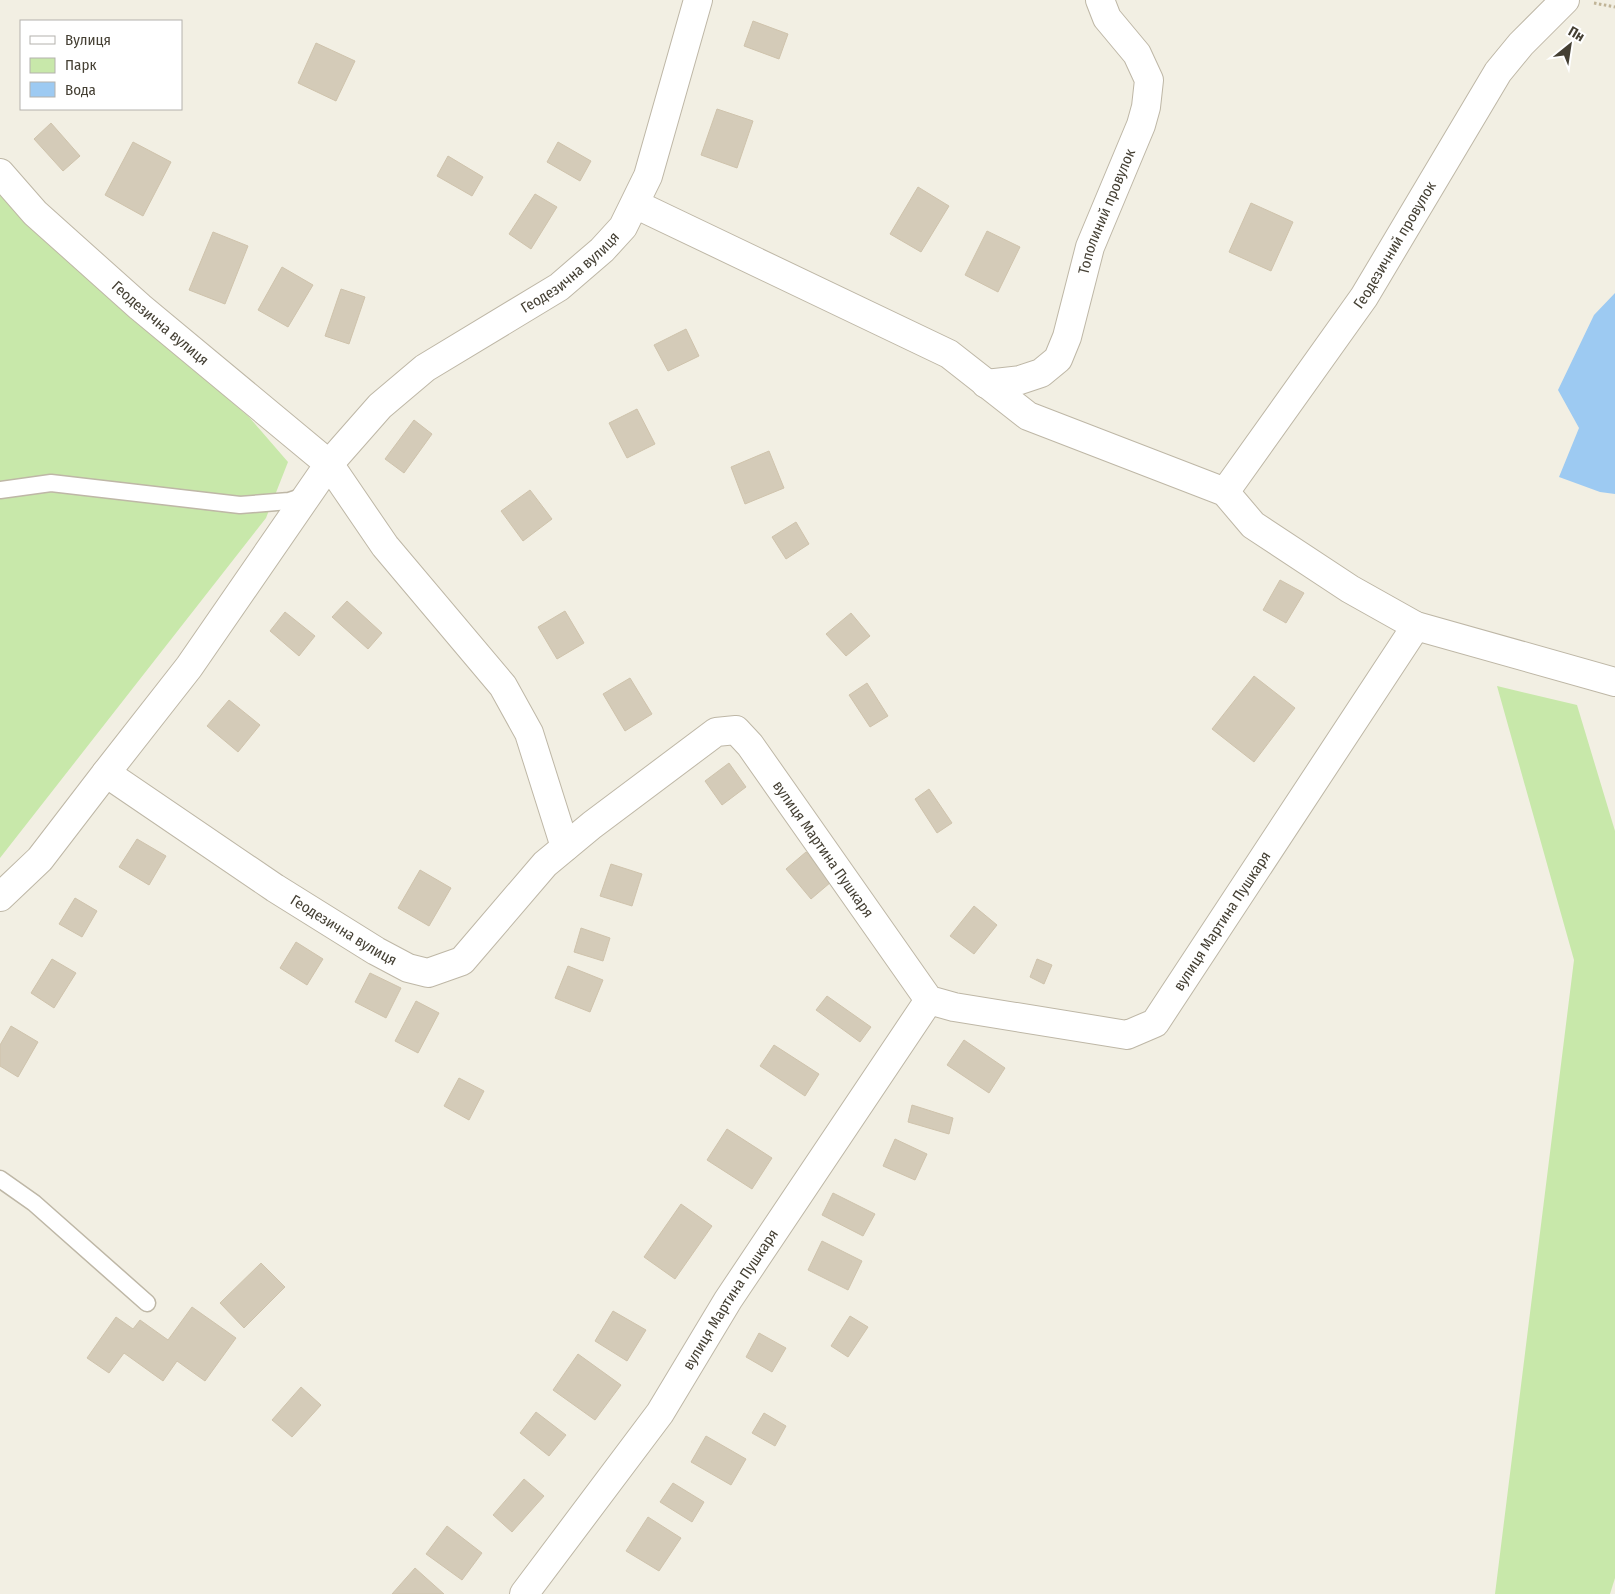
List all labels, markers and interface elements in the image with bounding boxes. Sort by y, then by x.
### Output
legend [20,20,182,110]
north arrow [1545,20,1595,70]
text: Пн [1565,23,1587,46]
text: Вулиця [65,31,111,49]
text: Парк [65,56,96,74]
text: Вода [65,81,96,99]
street label: Тополиний провулок [1074,146,1139,276]
street label: Геодезичний провулок [1350,178,1440,312]
street label: Геодезична вулиця [517,228,623,317]
street label: Геодезична вулиця [108,277,212,369]
street label: вулиця Мартина Пушкаря [769,777,877,921]
street label: вулиця Мартина Пушкаря [1170,848,1274,994]
street label: Геодезична вулиця [287,891,400,969]
street label: вулиця Мартина Пушкаря [679,1226,782,1373]

